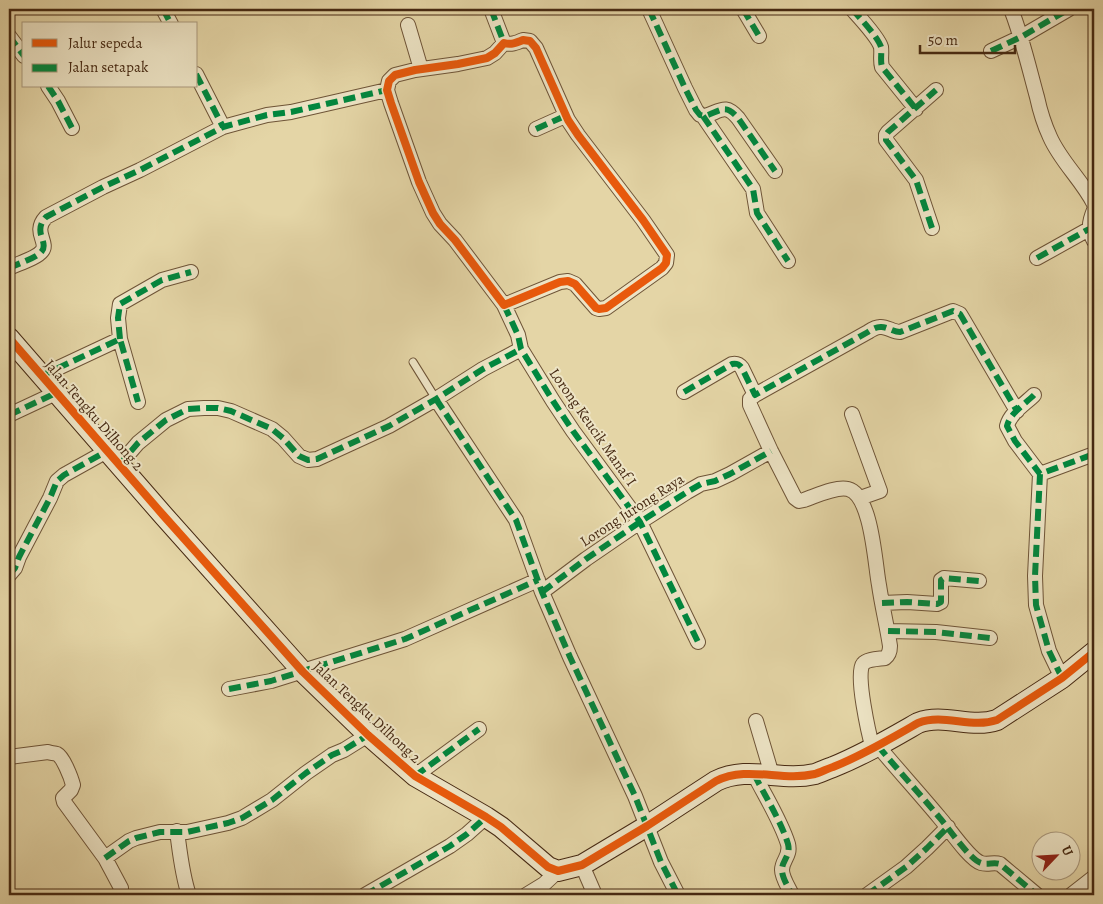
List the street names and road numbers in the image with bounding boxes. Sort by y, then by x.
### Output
street label: Jalan Tengku Dilhong 2 [40,355,148,475]
street label: Lorong Keucik Manaf I [545,364,641,490]
street label: Lorong Jurong Raya [576,469,688,551]
street label: Jalan Tengku Dilhong 2 [308,656,426,768]

